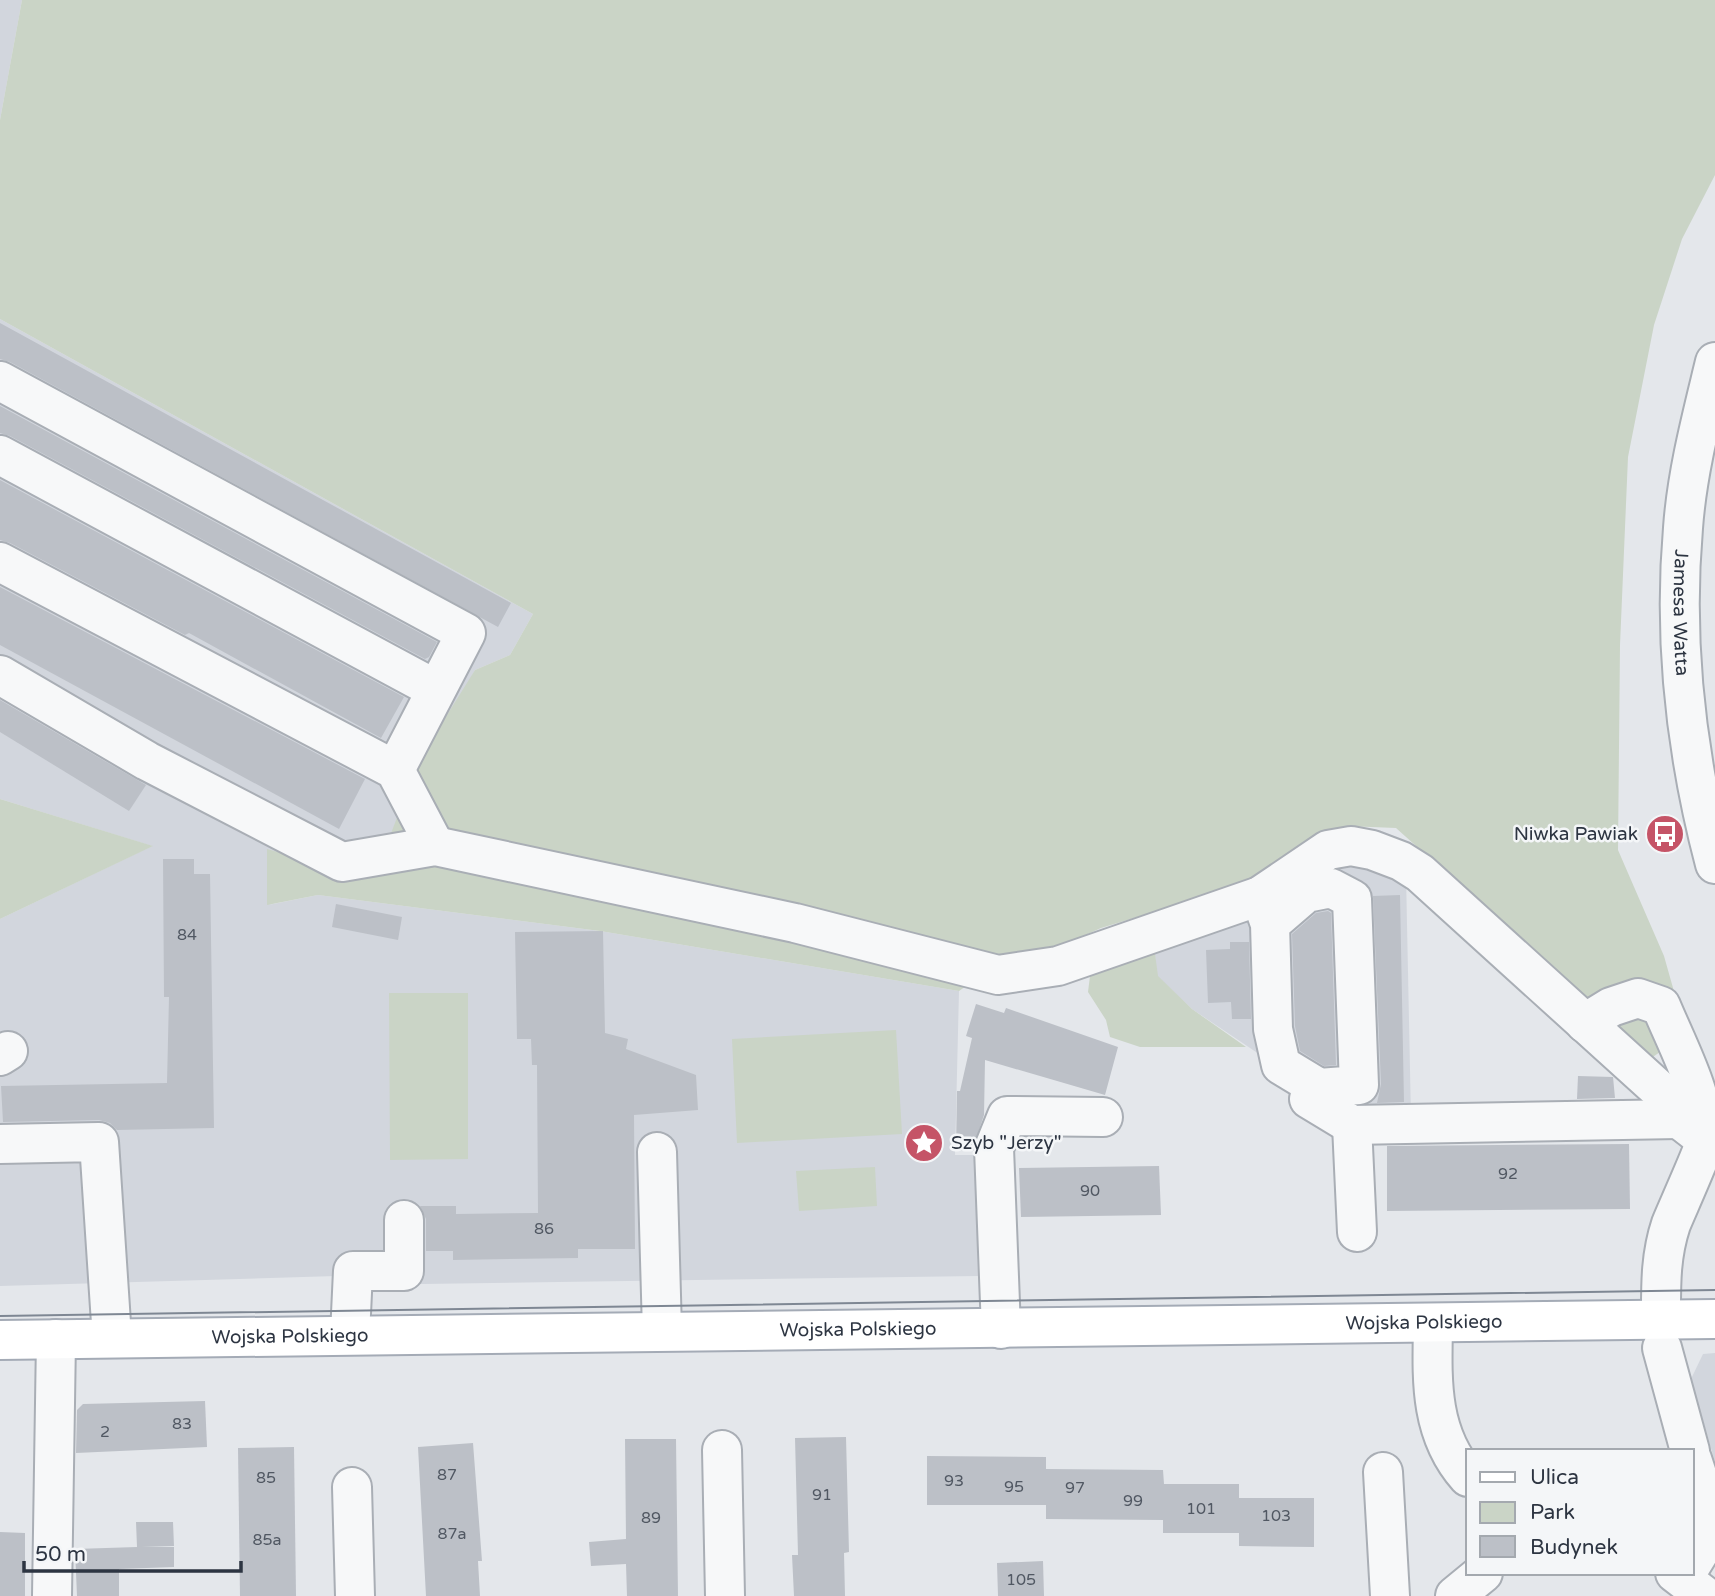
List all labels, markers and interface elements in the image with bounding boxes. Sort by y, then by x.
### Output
street label: Jamesa Watta [1669,549,1693,677]
bus stop icon: Niwka Pawiak [1644,813,1686,855]
place label: Niwka Pawiak [1514,823,1638,845]
house number: 84 [177,925,197,945]
place icon: Szyb "Jerzy" [903,1122,945,1164]
place label: Szyb "Jerzy" [951,1132,1061,1154]
house number: 92 [1498,1164,1518,1184]
house number: 90 [1080,1181,1100,1201]
house number: 86 [534,1219,554,1239]
street label: Wojska Polskiego [1345,1311,1503,1335]
street label: Wojska Polskiego [779,1318,937,1341]
street label: Wojska Polskiego [211,1324,369,1348]
house number: 83 [172,1414,192,1434]
house number: 2 [100,1422,110,1442]
legend [1466,1449,1694,1575]
house number: 87 [437,1465,457,1485]
text: Ulica [1530,1465,1579,1490]
house number: 85 [256,1468,276,1488]
house number: 93 [944,1471,964,1491]
house number: 95 [1004,1477,1024,1497]
house number: 97 [1065,1478,1085,1498]
house number: 91 [812,1485,832,1505]
house number: 99 [1123,1491,1143,1511]
house number: 101 [1186,1499,1216,1519]
text: Park [1530,1500,1575,1525]
house number: 103 [1261,1506,1291,1526]
house number: 89 [641,1508,661,1528]
house number: 87a [437,1524,467,1544]
scale bar [24,1530,242,1574]
house number: 85a [252,1530,282,1550]
text: Budynek [1530,1535,1618,1560]
text: 50 m [35,1542,86,1567]
house number: 105 [1006,1570,1036,1590]

